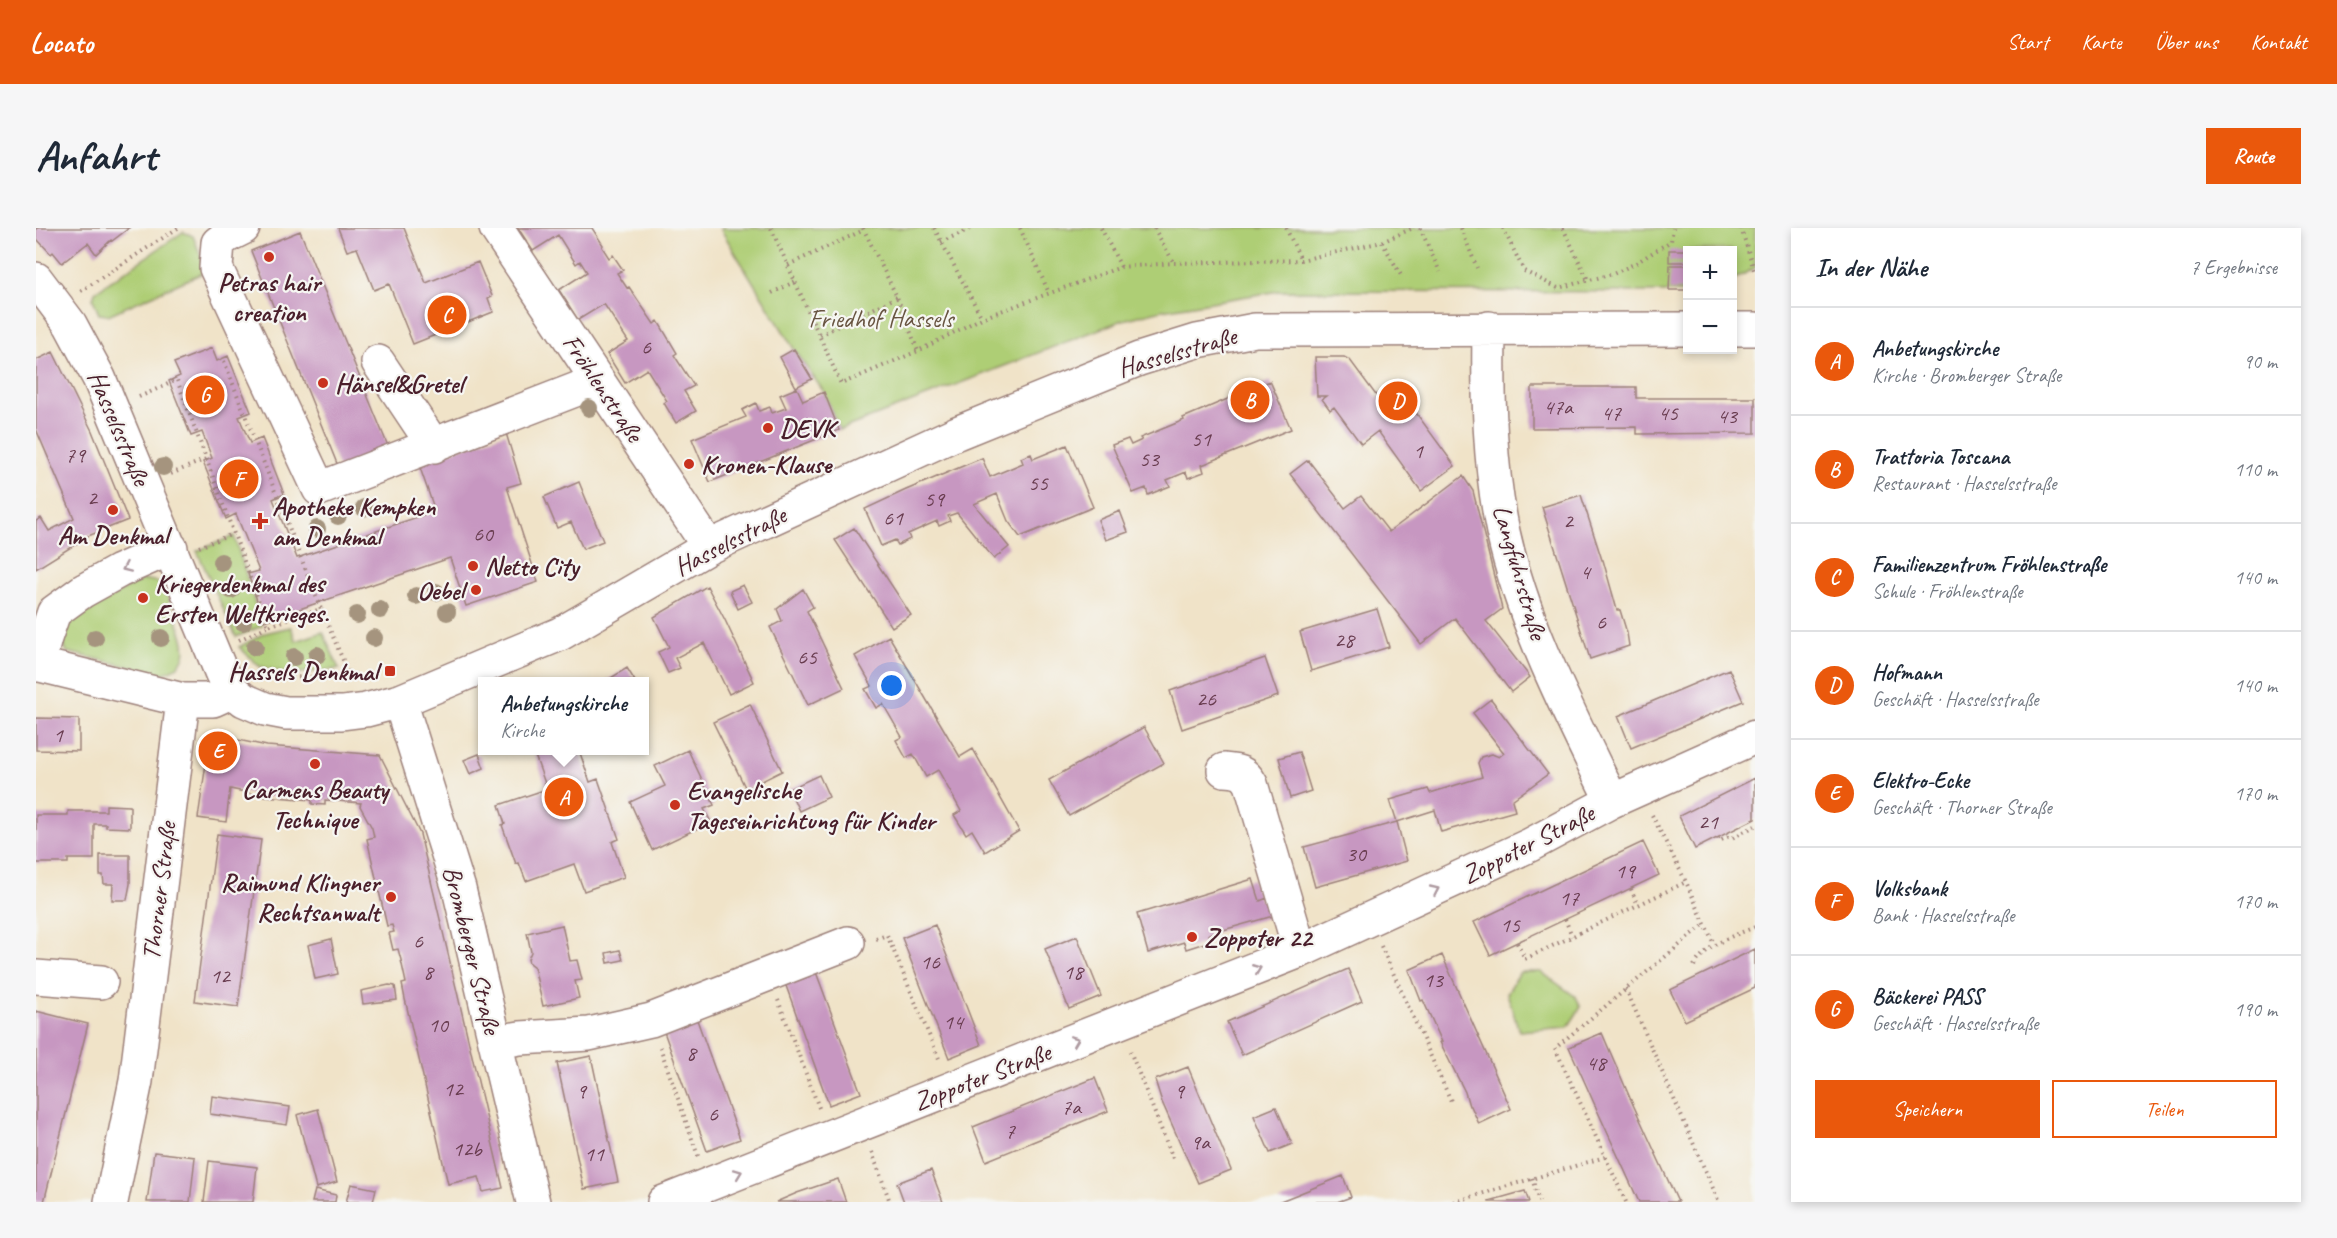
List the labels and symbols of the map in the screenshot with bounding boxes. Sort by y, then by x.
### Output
marker: Petras hair creation [262,250,276,264]
place label: Petras hair creation [218,266,323,329]
pin: C [428,292,466,338]
park label: Friedhof Hassels [809,302,956,335]
street label: Hasselsstraße [1114,319,1243,385]
street label: Fröhlenstraße [555,328,652,450]
house number: 6 [641,333,652,361]
street label: Hasselsstraße [80,366,159,493]
place label: Hänsel&Gretel [335,367,468,400]
pin: G [186,372,224,418]
marker: Hänsel&Gretel [316,376,330,390]
pin: B [1230,378,1270,423]
pin: D [1378,378,1418,423]
house number: 47a [1543,393,1574,421]
house number: 47 [1601,399,1622,427]
house number: 45 [1658,399,1679,427]
house number: 43 [1717,402,1739,430]
place label: DEVK [780,412,839,445]
marker: DEVK [761,421,775,435]
house number: 51 [1191,425,1212,453]
house number: 1 [1413,437,1424,465]
house number: 79 [65,441,87,469]
house number: 53 [1139,445,1161,473]
place label: Kronen-Klause [701,448,833,481]
pin: F [220,456,258,502]
marker: Kronen-Klause [682,457,696,471]
house number: 55 [1028,469,1049,497]
house number: 2 [87,484,99,512]
house number: 59 [924,485,946,513]
place label: Apotheke Kempken am Denkmal [272,490,437,553]
street label: Hasselsstraße [668,498,794,583]
street label: Langfuhrstraße [1485,501,1556,645]
marker: Am Denkmal [106,503,120,517]
house number: 61 [883,504,904,532]
house number: 2 [1563,507,1575,535]
marker: Apotheke Kempken am Denkmal [253,514,267,528]
place label: Am Denkmal [58,519,173,552]
house number: 60 [473,520,495,548]
place label: Netto City [485,550,581,583]
house number: 4 [1580,558,1592,586]
marker: Netto City [466,559,480,573]
one-way arrow [121,560,132,572]
place label: Kriegerdenkmal des Ersten Weltkrieges. [155,567,330,630]
place label: Oebel [417,574,468,607]
marker: Oebel [469,583,483,597]
marker: Kriegerdenkmal des Ersten Weltkrieges. [136,591,150,605]
house number: 6 [1596,608,1607,636]
house number: 28 [1334,626,1356,654]
house number: 65 [797,643,818,671]
place label: Hassels Denkmal [228,655,382,688]
marker: Hassels Denkmal [383,664,397,678]
your location [877,671,906,700]
house number: 26 [1196,685,1217,713]
house number: 1 [53,721,64,749]
pin: E [198,728,237,774]
marker: Carmens Beauty Technique [308,757,322,771]
place label: Carmens Beauty Technique [242,773,391,836]
pin: A [544,774,584,820]
place label: Evangelische Tageseinrichtung für Kinder [687,774,938,837]
street label: Zoppoter Straße [1456,795,1602,891]
marker: Evangelische Tageseinrichtung für Kinder [668,798,682,812]
house number: 21 [1698,808,1719,836]
street label: Thorner Straße [134,818,184,962]
house number: 30 [1346,840,1368,868]
house number: 19 [1615,857,1637,885]
street label: Bromberger Straße [435,863,509,1040]
place label: Raimund Klingner Rechtsanwalt [221,866,382,929]
house number: 17 [1559,884,1580,912]
one-way arrow [1429,885,1440,897]
marker: Raimund Klingner Rechtsanwalt [384,890,398,904]
house number: 15 [1500,911,1521,939]
place label: Zoppoter 22 [1204,921,1314,954]
house number: 6 [413,927,424,955]
marker: Zoppoter 22 [1185,930,1199,944]
house number: 16 [920,948,941,976]
house number: 8 [423,958,435,986]
house number: 18 [1063,958,1085,986]
house number: 12 [210,962,232,990]
one-way arrow [1251,964,1262,976]
house number: 13 [1423,966,1445,994]
house number: 14 [943,1008,965,1036]
house number: 10 [428,1011,450,1039]
street label: Zoppoter Straße [909,1035,1058,1118]
one-way arrow [1070,1035,1080,1048]
house number: 8 [686,1039,698,1067]
house number: 48 [1586,1049,1608,1077]
house number: 12 [443,1075,465,1103]
house number: 9 [576,1077,588,1105]
house number: 9 [1174,1077,1186,1105]
house number: 7a [1061,1093,1082,1121]
house number: 6 [708,1100,719,1128]
house number: 7 [1005,1117,1016,1145]
house number: 9a [1190,1128,1211,1156]
house number: 12b [452,1135,483,1163]
house number: 11 [584,1140,605,1168]
one-way arrow [732,1168,743,1181]

